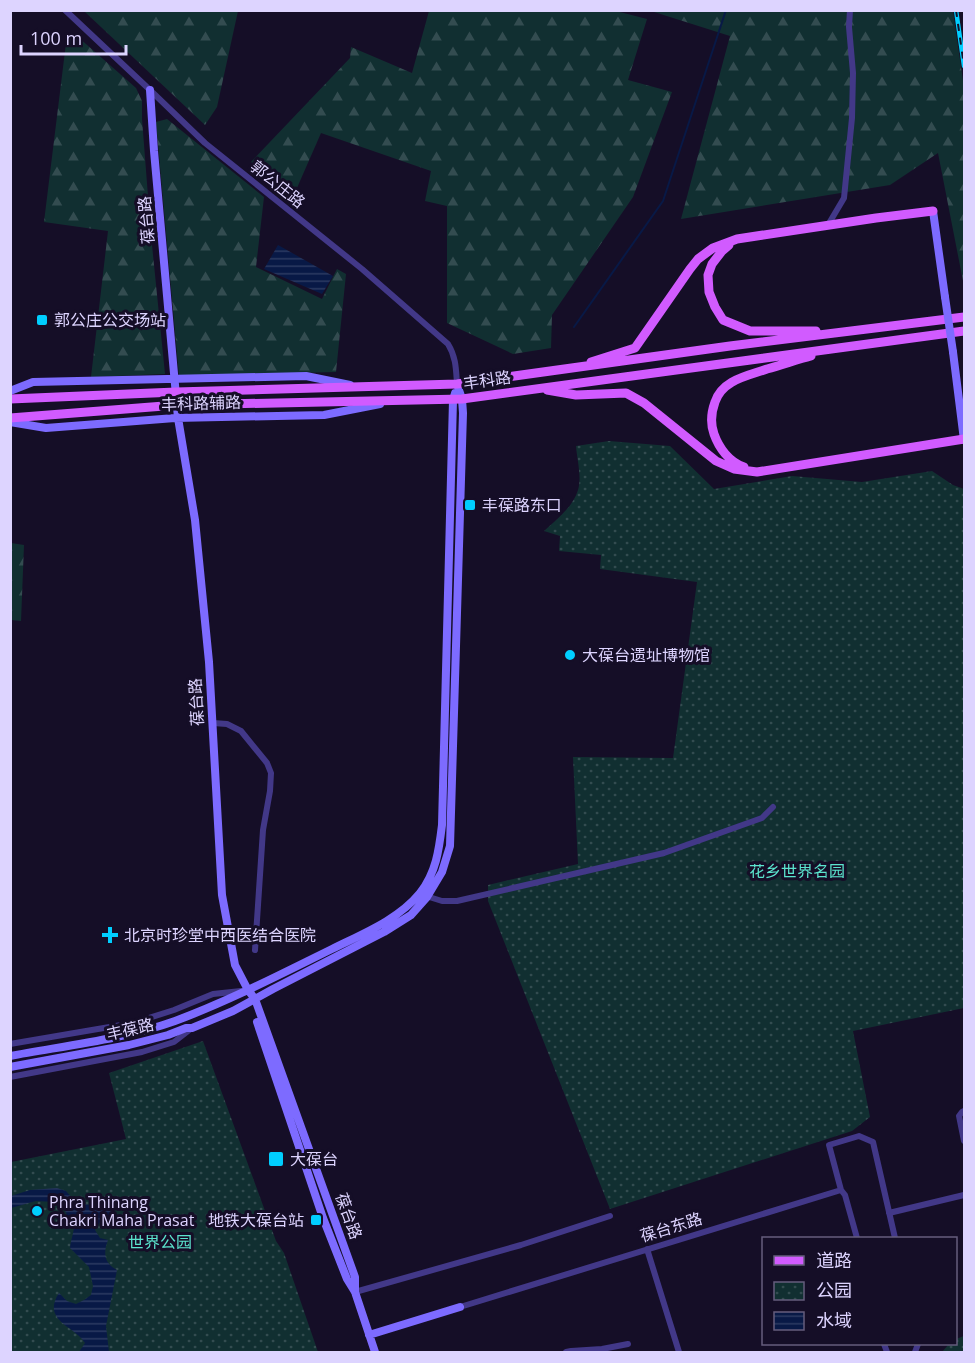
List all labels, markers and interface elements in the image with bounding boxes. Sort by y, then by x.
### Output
scale bar [21,18,126,56]
text: 100 m [30,26,82,50]
street label: 郭公庄路 [246,155,310,213]
street label: 葆台路 [133,195,159,245]
place label: 郭公庄公交场站 [54,309,166,331]
marker: 郭公庄公交场站 [35,313,49,327]
street label: 丰科路 [462,366,512,394]
street label: 丰科路辅路 [161,391,241,415]
place label: 丰葆路东口 [482,494,562,516]
marker: 丰葆路东口 [463,498,477,512]
place label: 大葆台遗址博物馆 [582,644,710,666]
marker: 大葆台遗址博物馆 [563,648,577,662]
street label: 葆台路 [184,677,208,727]
park label: 花乡世界名园 [749,860,845,882]
place label: 北京时珍堂中西医结合医院 [124,924,316,946]
marker: 北京时珍堂中西医结合医院 [101,926,119,944]
street label: 丰葆路 [104,1013,156,1045]
place label: 大葆台 [290,1148,338,1170]
marker: 大葆台 [267,1150,285,1168]
street label: 葆台路 [330,1190,368,1242]
place label: Phra Thinang Chakri Maha Prasat [49,1191,195,1231]
marker: Phra Thinang Chakri Maha Prasat [30,1204,44,1218]
street label: 葆台东路 [637,1207,705,1247]
place label: 地铁大葆台站 [208,1209,304,1231]
marker: 地铁大葆台站 [309,1213,323,1227]
park label: 世界公园 [128,1231,192,1253]
legend [762,1237,957,1345]
text: 道路 [816,1248,852,1272]
text: 公园 [816,1278,852,1302]
text: 水域 [816,1308,852,1332]

